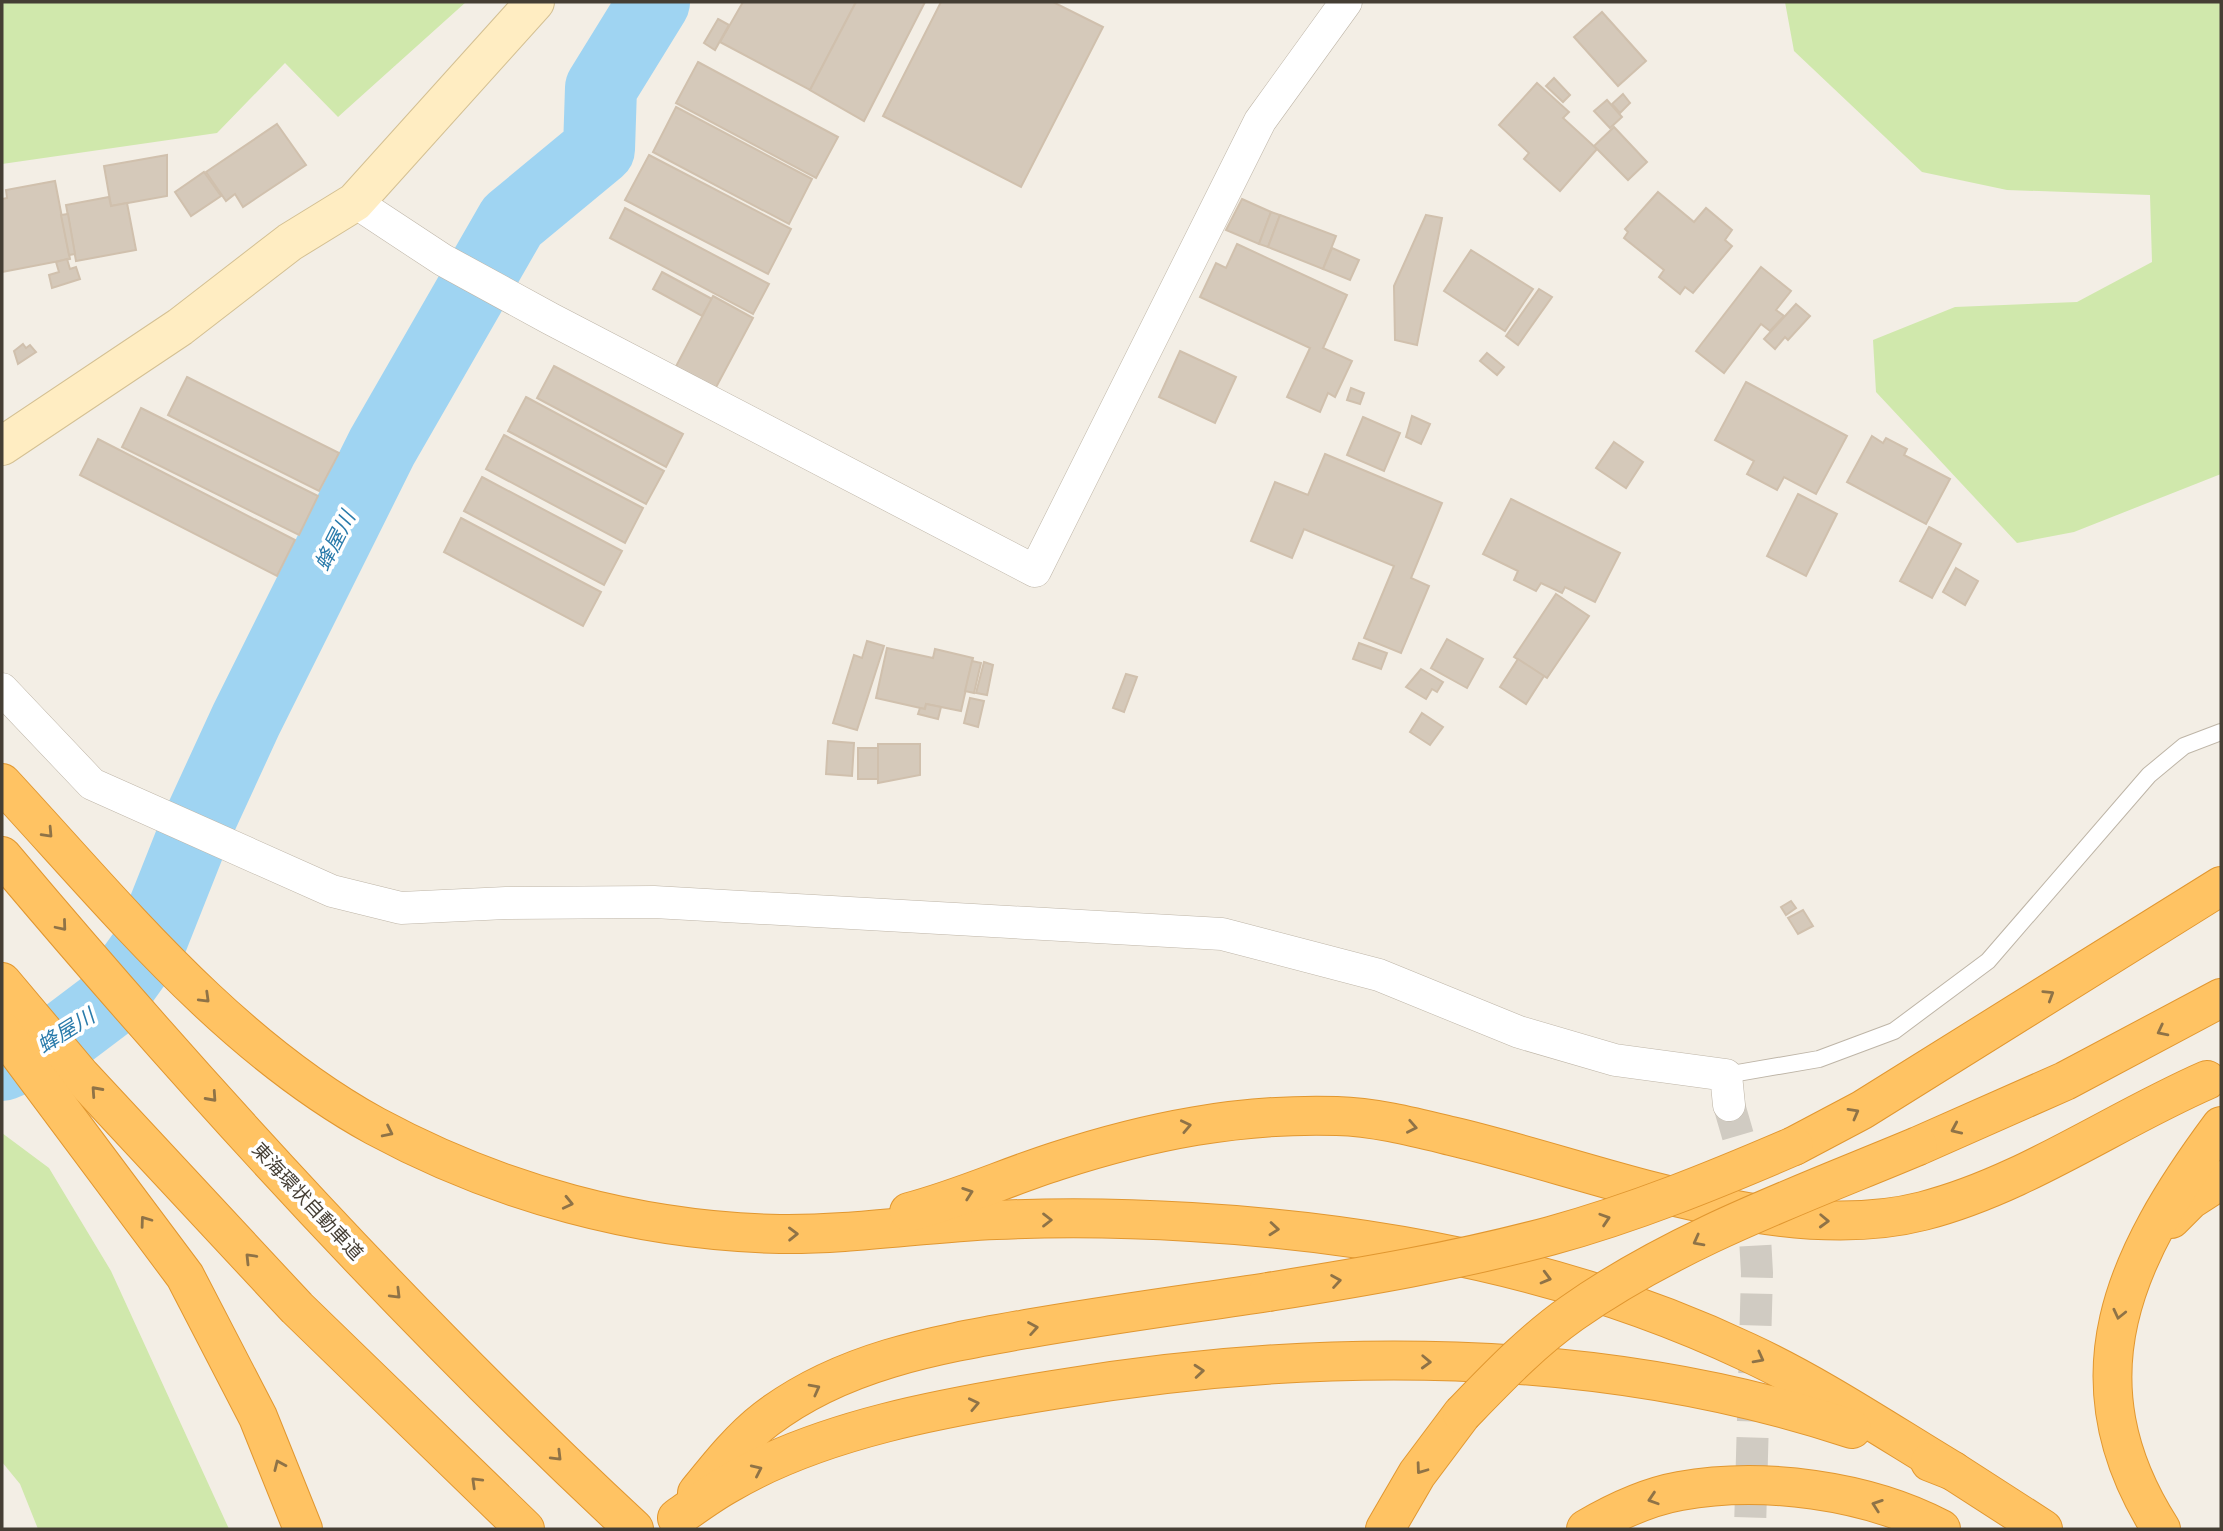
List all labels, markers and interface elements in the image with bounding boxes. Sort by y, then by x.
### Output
water label: 蜂屋川 [308,505,360,574]
one-way arrow [40,825,53,838]
one-way arrow [53,919,66,931]
one-way arrow [197,989,210,1002]
one-way arrow [2041,990,2054,1003]
water label: 蜂屋川 [32,1001,100,1057]
one-way arrow [2157,1023,2169,1036]
one-way arrow [91,1086,104,1099]
one-way arrow [204,1089,216,1102]
one-way arrow [1847,1108,1860,1122]
one-way arrow [1406,1118,1418,1133]
one-way arrow [1180,1120,1192,1135]
one-way arrow [1951,1121,1964,1135]
one-way arrow [381,1123,393,1137]
street label: 東海環状自動車道 [248,1137,369,1264]
one-way arrow [962,1187,974,1201]
one-way arrow [562,1195,574,1210]
one-way arrow [1042,1212,1053,1227]
one-way arrow [1598,1212,1610,1227]
one-way arrow [1819,1213,1830,1229]
one-way arrow [140,1216,153,1228]
one-way arrow [1269,1221,1280,1236]
one-way arrow [788,1226,799,1241]
one-way arrow [1693,1232,1705,1246]
one-way arrow [246,1253,259,1266]
one-way arrow [1540,1270,1552,1284]
one-way arrow [1330,1274,1342,1289]
one-way arrow [388,1286,401,1299]
one-way arrow [2113,1308,2128,1320]
one-way arrow [1027,1321,1039,1336]
one-way arrow [1752,1350,1764,1363]
one-way arrow [1421,1354,1432,1369]
one-way arrow [1194,1364,1205,1379]
one-way arrow [808,1383,820,1397]
one-way arrow [968,1398,980,1412]
one-way arrow [548,1447,561,1460]
one-way arrow [273,1460,287,1473]
one-way arrow [1417,1461,1429,1474]
one-way arrow [750,1464,762,1478]
one-way arrow [471,1477,484,1490]
one-way arrow [1648,1491,1660,1505]
one-way arrow [1872,1499,1884,1513]

